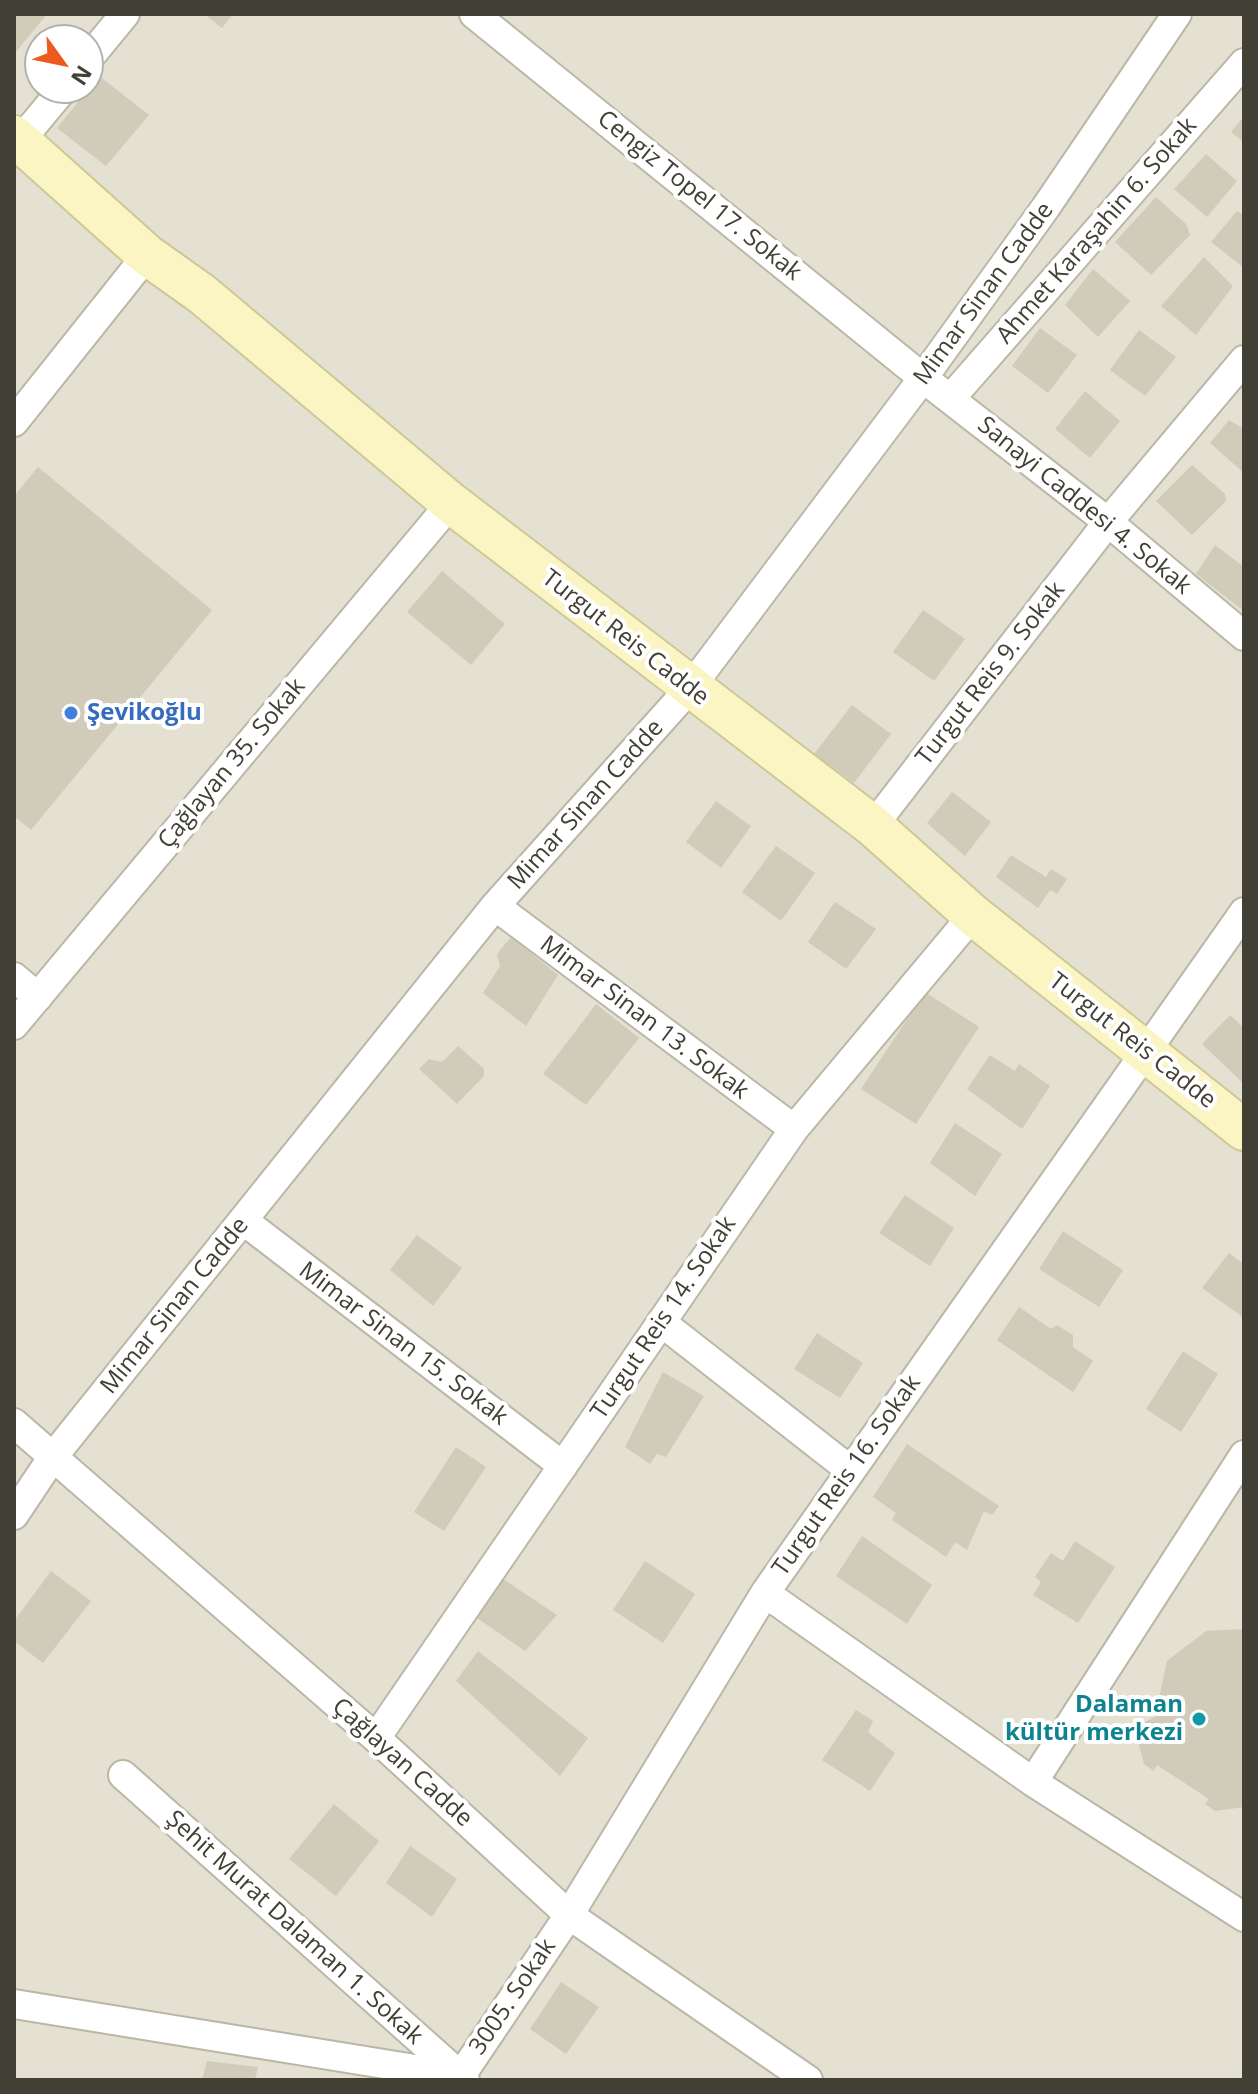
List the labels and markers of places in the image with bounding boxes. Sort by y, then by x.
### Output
place label: Şevikoğlu [87,699,202,727]
marker: Şevikoğlu [62,704,80,722]
place label: Dalaman kültür merkezi [1005,1691,1183,1747]
marker: Dalaman kültür merkezi [1190,1710,1208,1728]

